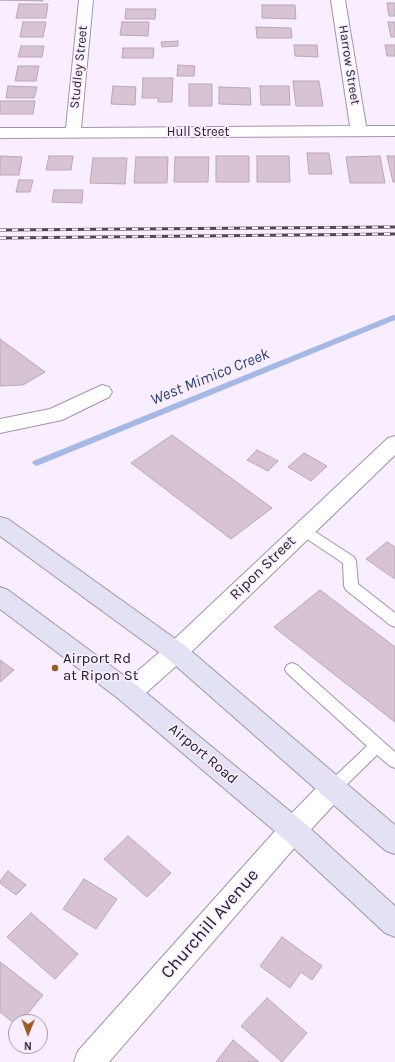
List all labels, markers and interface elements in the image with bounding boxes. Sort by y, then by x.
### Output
street label: Harrow Street [335,24,363,106]
street label: Studley Street [67,25,91,109]
street label: Hull Street [167,124,229,140]
water label: West Mimico Creek [148,344,272,410]
street label: Ripon Street [226,532,300,604]
place label: Airport Rd at Ripon St [63,650,138,685]
marker: Airport Rd at Ripon St [50,663,60,673]
street label: Airport Road [165,720,241,788]
street label: Churchill Avenue [156,865,264,983]
north arrow [8,1014,48,1054]
text: N [24,1039,32,1052]

